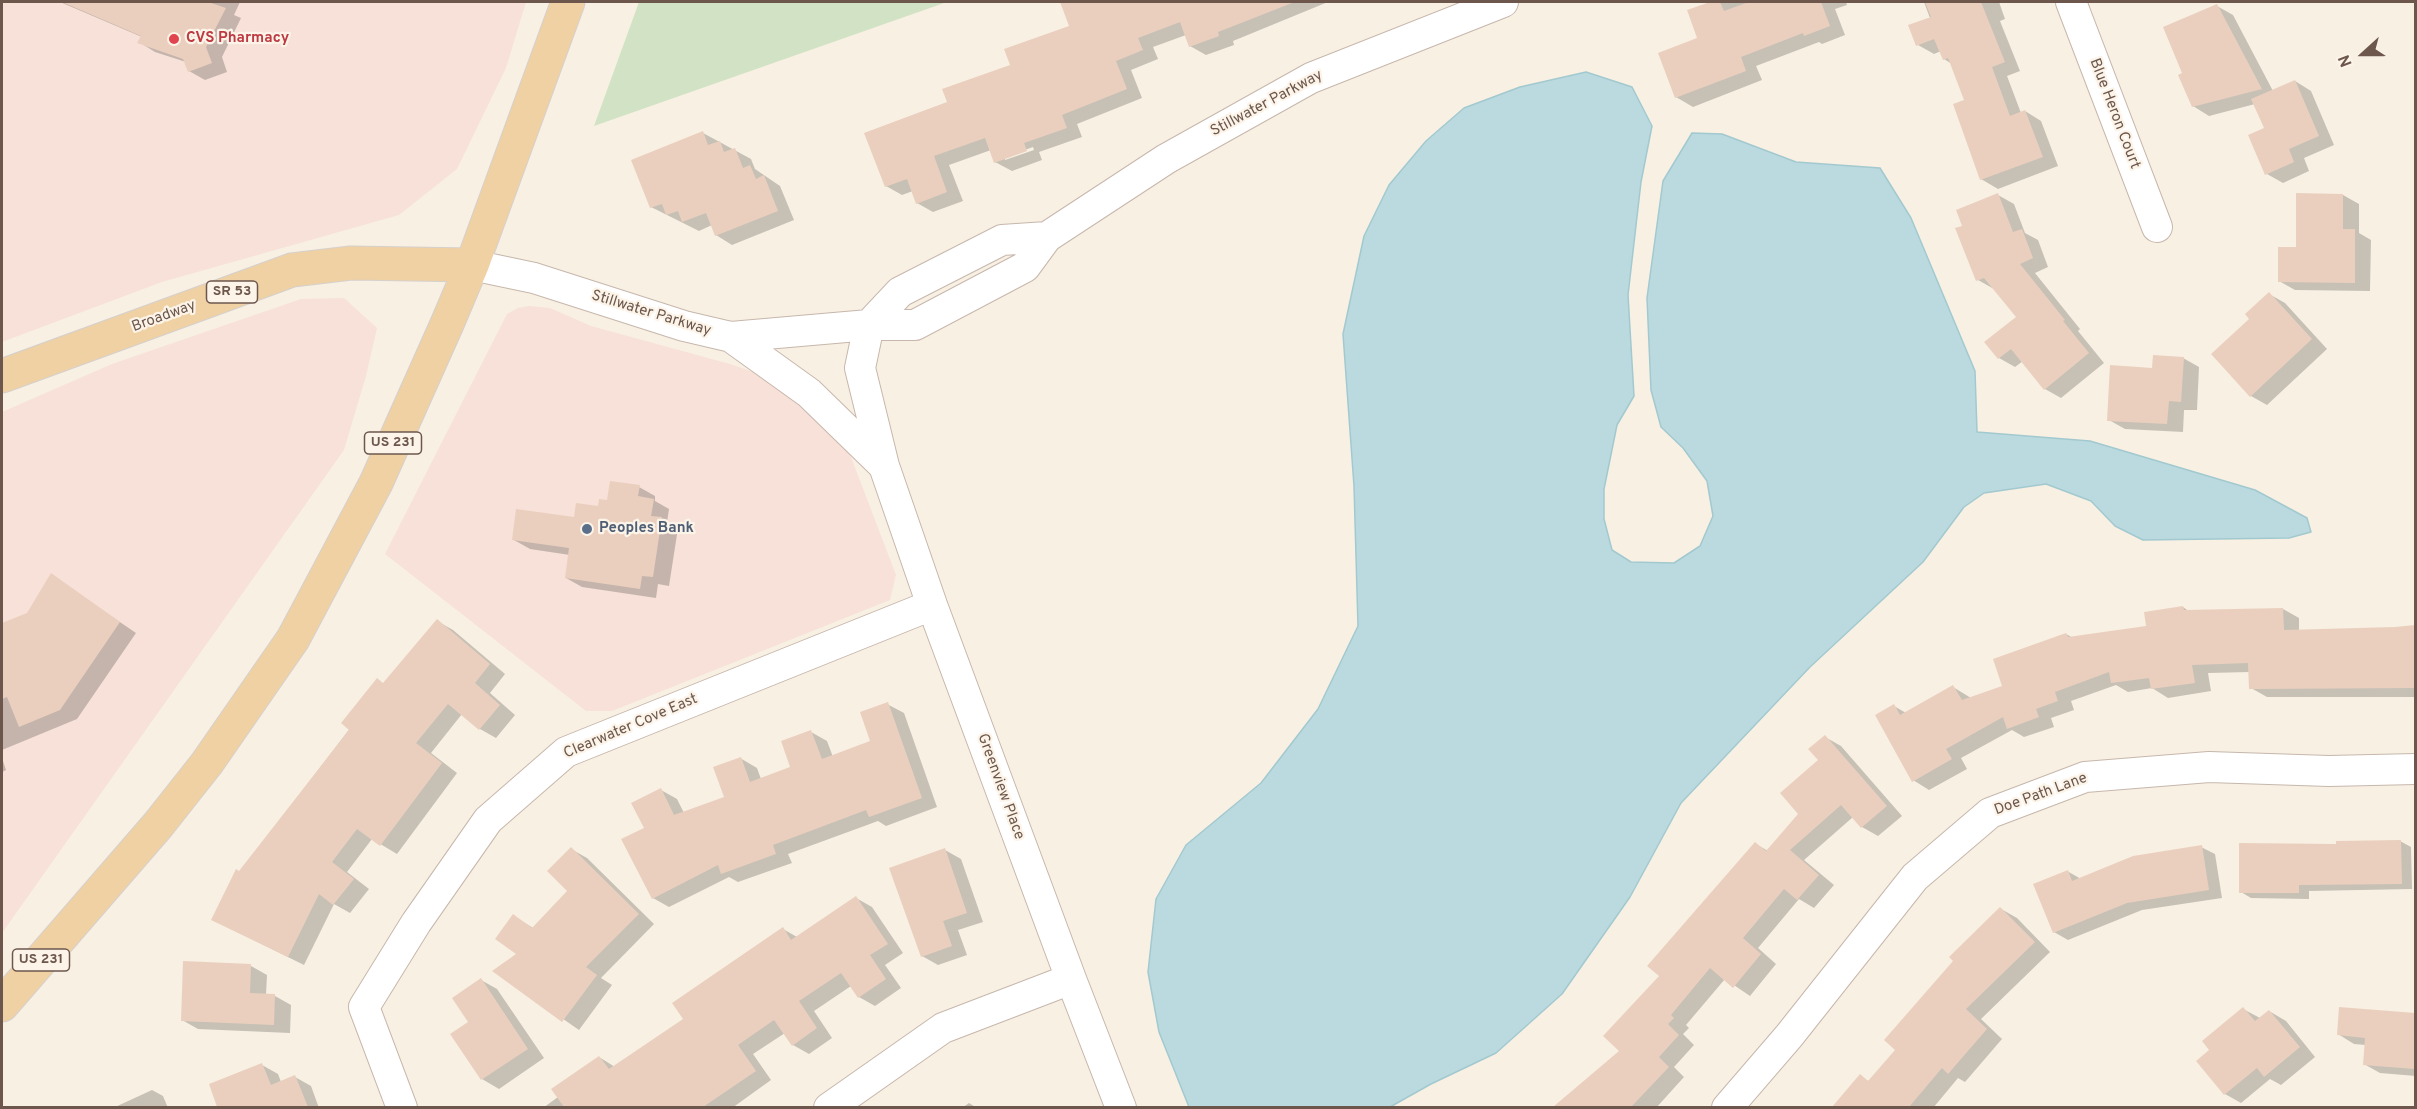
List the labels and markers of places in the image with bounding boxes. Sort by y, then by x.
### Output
place label: CVS Pharmacy [186,30,289,48]
marker: CVS Pharmacy [167,32,181,46]
place label: Peoples Bank [599,520,694,538]
marker: Peoples Bank [580,522,594,536]

